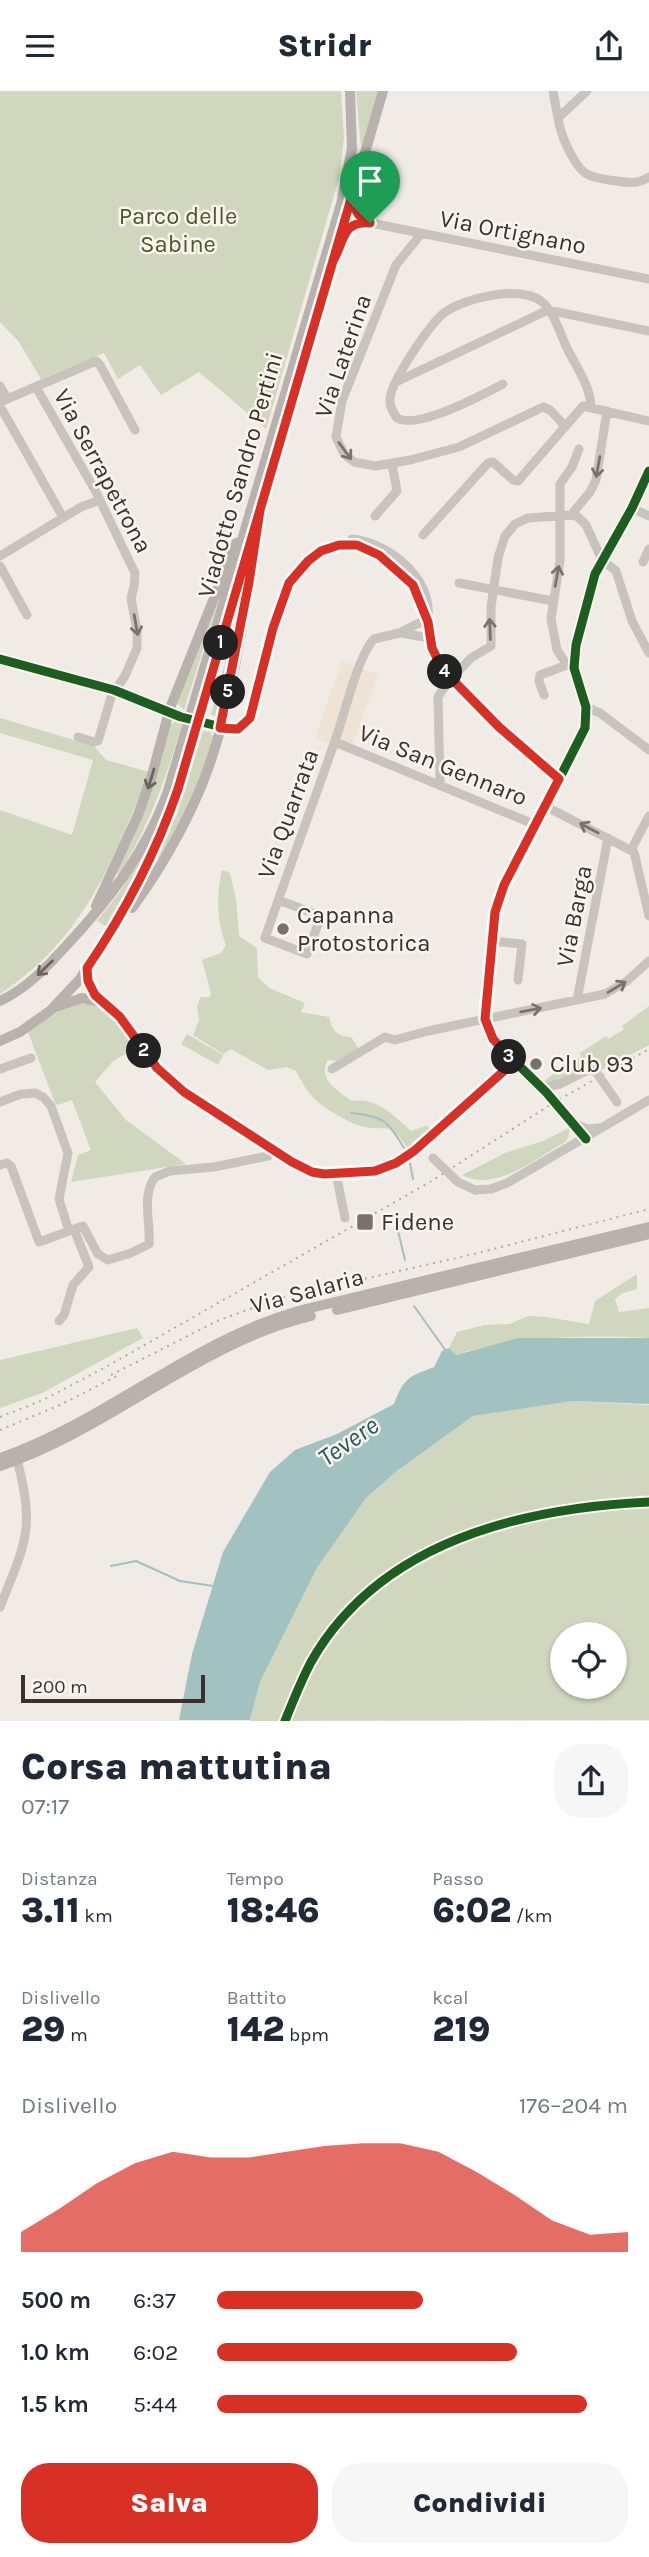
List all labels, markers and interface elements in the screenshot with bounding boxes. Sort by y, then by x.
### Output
icon: menu [21,27,59,65]
text: Stridr [278,27,371,64]
icon: share [590,27,628,65]
pin [340,151,400,223]
icon: arrive [351,162,389,200]
park label: Parco delle Sabine [119,202,237,258]
street label: Via Ortignano [437,204,589,260]
street label: Via Laterina [309,291,377,421]
street label: Viadotto Sandro Pertini [192,349,288,601]
street label: Via Serrapetrona [48,384,158,558]
one-way arrow [337,442,352,461]
one-way arrow [591,455,604,478]
one-way arrow [551,565,565,588]
one-way arrow [130,613,143,636]
one-way arrow [484,618,497,641]
pin: 1 [204,625,238,661]
text: 1 [217,631,224,653]
pin: 4 [428,655,462,689]
text: 4 [439,660,450,682]
pin: 5 [210,675,246,709]
text: 5 [222,680,233,702]
street label: Via San Gennaro [355,718,531,812]
street label: Via Quarrata [252,745,324,883]
one-way arrow [144,768,157,790]
one-way arrow [579,821,600,834]
street label: Via Barga [550,863,598,969]
place label: Capanna Protostorica [297,901,430,957]
marker: Capanna Protostorica [275,921,291,937]
one-way arrow [36,960,53,977]
one-way arrow [606,980,626,994]
one-way arrow [519,1002,542,1016]
pin: 2 [127,1033,162,1069]
text: 2 [138,1039,149,1061]
pin: 3 [491,1039,526,1075]
text: 3 [503,1045,514,1067]
place label: Club 93 [550,1050,634,1078]
marker: Club 93 [528,1056,544,1072]
place label: Fidene [381,1208,454,1236]
marker: Fidene [355,1212,375,1232]
street label: Via Salaria [247,1262,367,1320]
water label: Tevere [312,1410,385,1473]
map controls [550,1622,627,1699]
button: locate [550,1622,627,1699]
scale bar [21,1671,205,1703]
text: 200 m [32,1676,88,1698]
text: Corsa mattutina [21,1744,332,1789]
button: share [554,1744,628,1818]
text: 07:17 [21,1793,69,1820]
text: Distanza [21,1868,98,1890]
text: Tempo [227,1868,284,1890]
text: Passo [432,1868,484,1890]
text: 3.11 [21,1890,80,1931]
text: 18:46 [227,1890,319,1931]
text: 6:02 [432,1890,511,1931]
text: km [80,1905,113,1927]
text: /km [511,1905,553,1927]
text: Dislivello [21,1987,101,2009]
text: Battito [227,1987,286,2009]
text: kcal [432,1987,469,2009]
text: 29 [21,2009,66,2050]
text: 142 [227,2009,284,2050]
text: 219 [432,2009,490,2050]
text: m [66,2024,88,2046]
text: bpm [284,2024,329,2046]
text: Dislivello [21,2092,117,2119]
text: 176–204 m [519,2092,628,2119]
text: 500 m [21,2287,91,2314]
text: 6:37 [133,2287,176,2314]
text: 1.0 km [21,2339,90,2366]
text: 6:02 [133,2339,178,2366]
text: 1.5 km [21,2391,89,2418]
text: 5:44 [133,2391,177,2418]
button: Salva [21,2463,318,2543]
button: Condividi [332,2463,628,2543]

